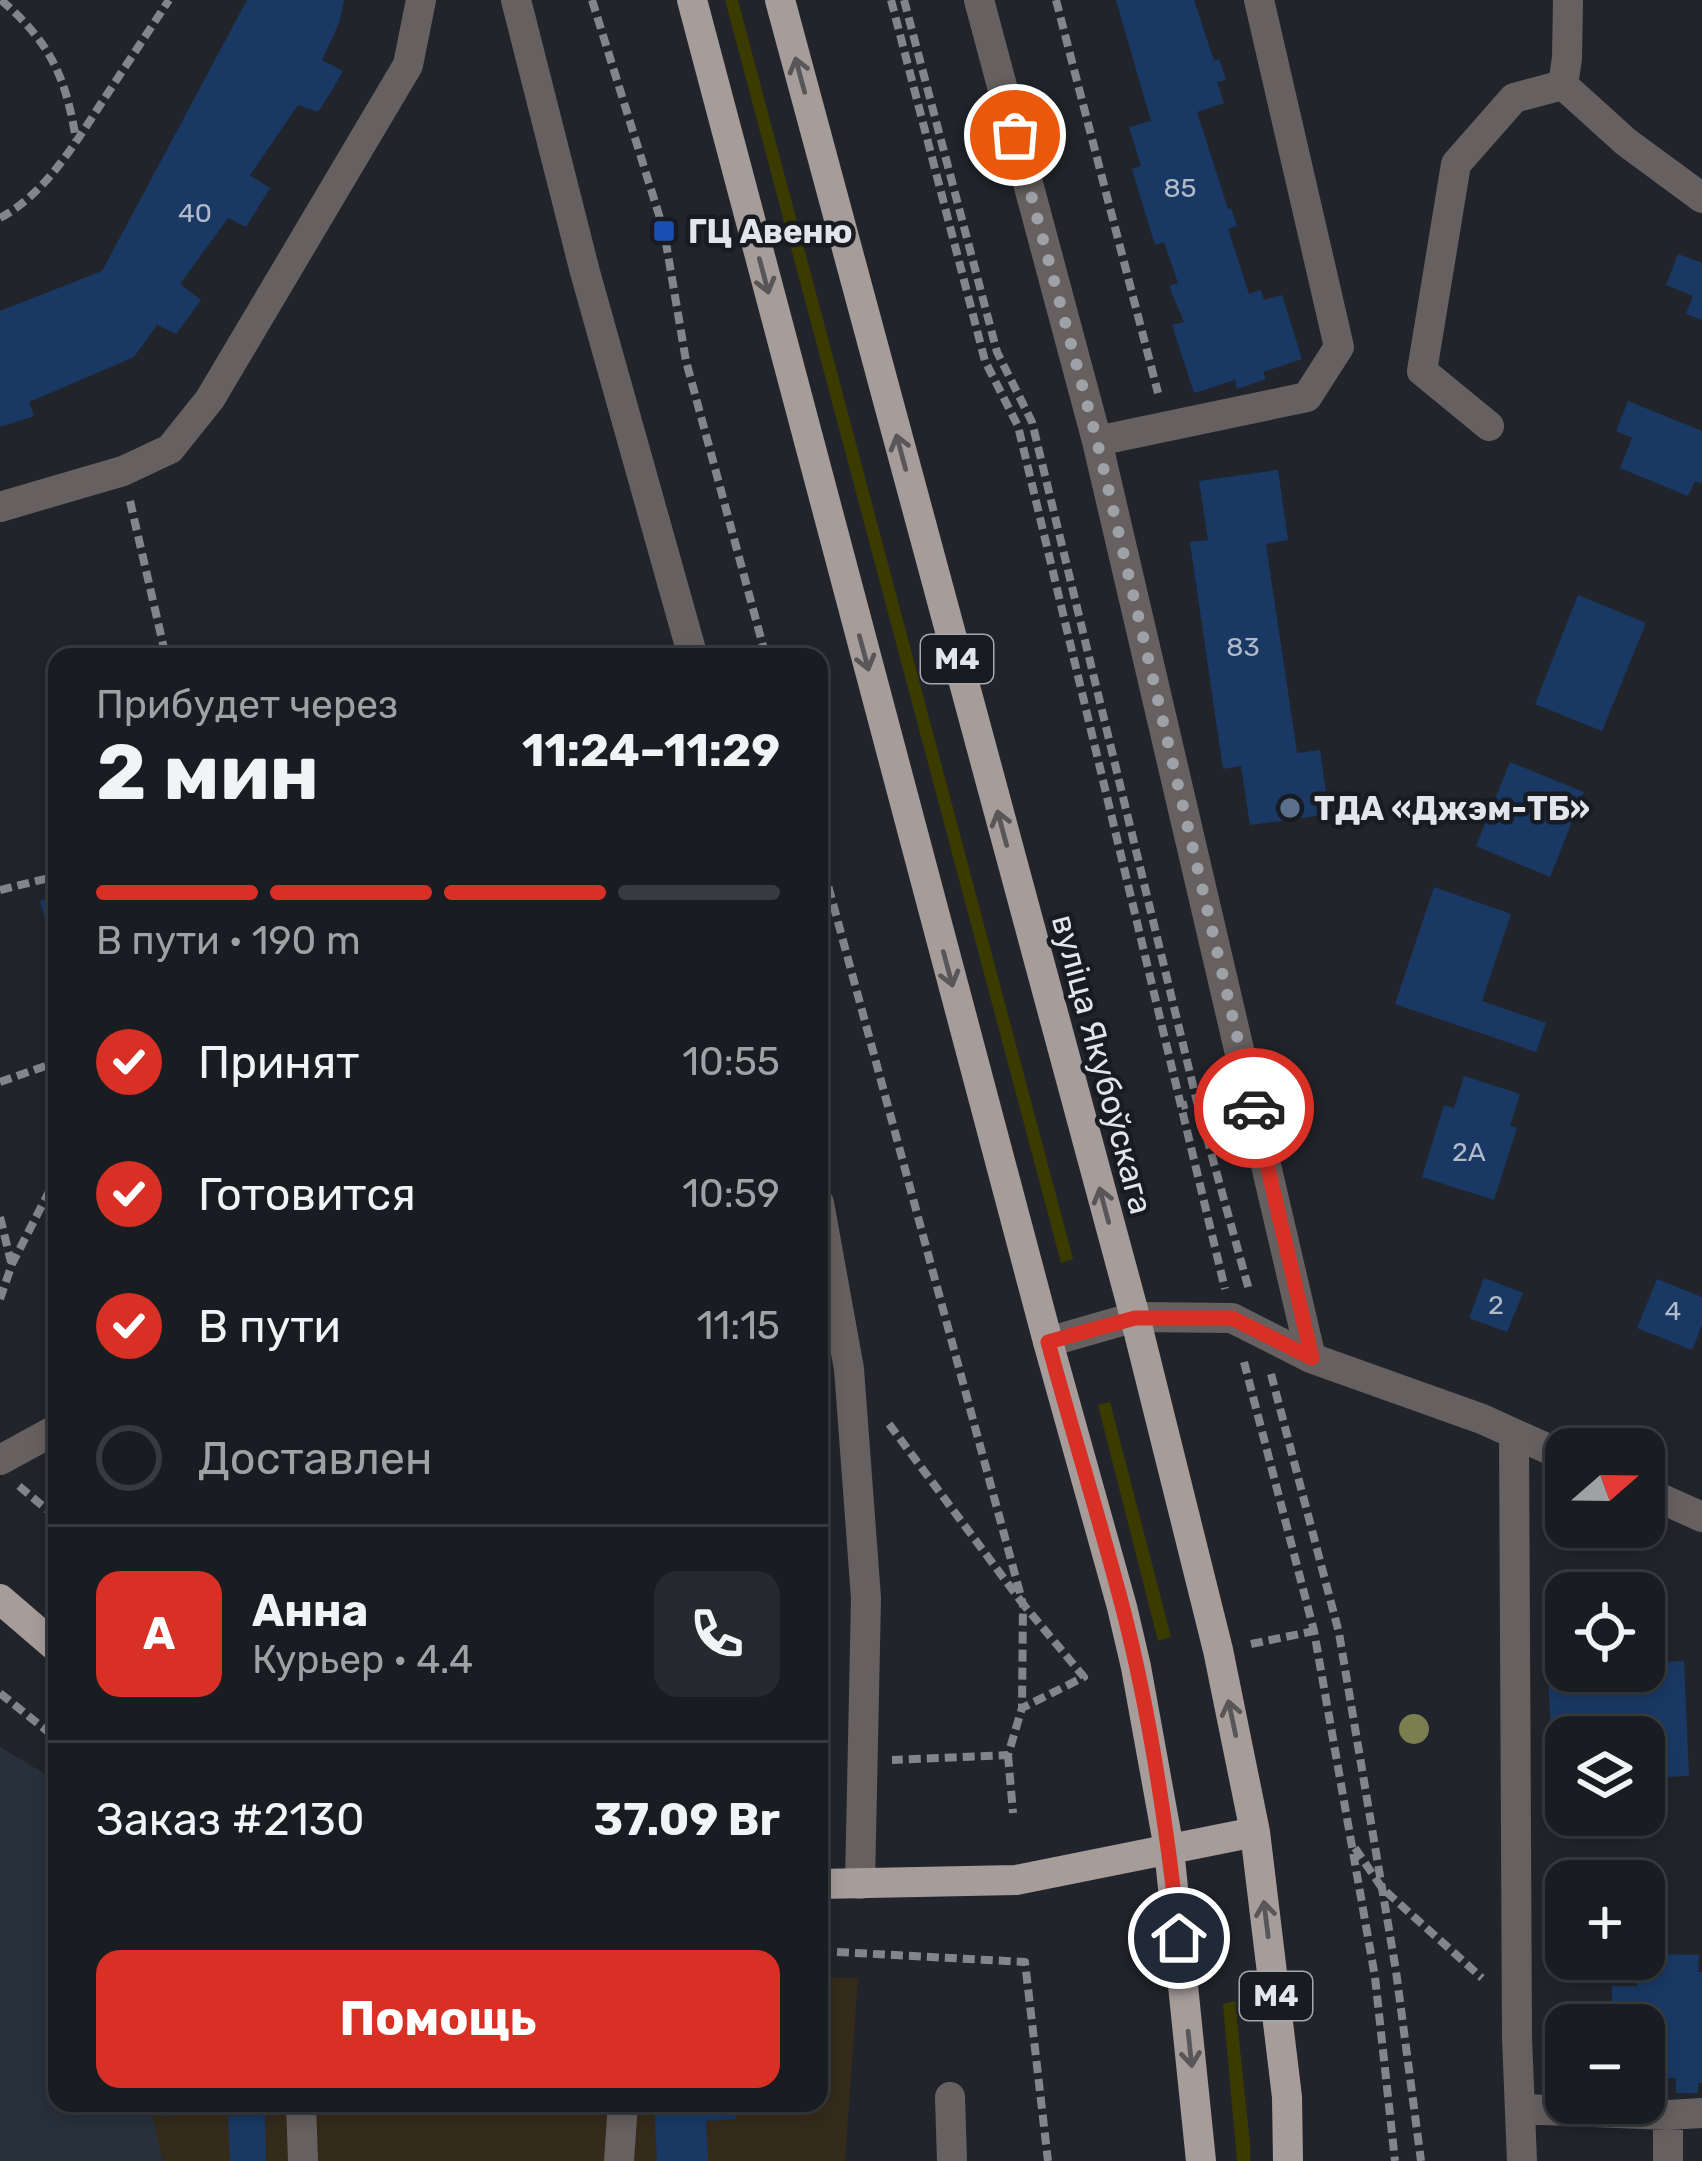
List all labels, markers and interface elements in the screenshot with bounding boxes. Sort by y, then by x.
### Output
one-way arrow [787,57,809,95]
pin [964,84,1066,186]
icon: bag [982,102,1048,168]
house number: 85 [1163,172,1197,204]
house number: 40 [178,197,212,229]
place label: ГЦ Авеню [688,212,852,251]
marker: ГЦ Авеню [651,218,677,244]
one-way arrow [755,256,777,294]
one-way arrow [889,433,911,471]
house number: 83 [1226,631,1260,663]
one-way arrow [854,633,876,671]
road number: М4 [921,635,993,683]
text: Прибудет через [96,682,398,728]
text: 11:24–11:29 [522,724,780,777]
text: 2 мин [96,726,319,819]
place label: ТДА «Джэм-ТБ» [1314,789,1590,828]
marker: ТДА «Джэм-ТБ» [1277,795,1303,821]
one-way arrow [990,810,1012,848]
street label: вуліца Якубоўскага [1044,910,1161,1218]
text: В пути · 190 m [96,918,361,964]
one-way arrow [939,950,961,988]
icon: check [96,1029,162,1095]
text: Принят [198,1036,359,1089]
text: 10:55 [682,1039,780,1085]
courier [1194,1048,1314,1168]
icon: car [1221,1075,1287,1141]
house number: 2А [1452,1136,1486,1168]
icon: check [96,1161,162,1227]
text: Готовится [198,1168,416,1221]
text: 10:59 [682,1171,780,1217]
one-way arrow [1092,1186,1114,1224]
house number: 2 [1488,1289,1504,1321]
icon: check [96,1293,162,1359]
house number: 4 [1665,1295,1681,1327]
text: В пути [198,1300,341,1353]
text: 11:15 [697,1303,780,1349]
north arrow [1545,1428,1665,1548]
map controls [1545,1428,1665,2124]
text: Доставлен [198,1432,432,1485]
button: phone [654,1571,780,1697]
button: locate [1545,1572,1665,1692]
text: Анна [252,1584,368,1637]
text: А [143,1607,175,1660]
text: Курьер · 4.4 [252,1637,473,1683]
one-way arrow [1220,1699,1242,1738]
button: layers [1545,1716,1665,1836]
text: Заказ #2130 [96,1793,364,1846]
text: 37.09 Br [594,1793,780,1846]
button: + [1545,1860,1665,1980]
pin [1128,1887,1230,1989]
one-way arrow [1255,1900,1277,1939]
icon: home [1146,1905,1212,1971]
button: Помощь [96,1950,780,2088]
road number: М4 [1240,1972,1312,2020]
button: − [1545,2004,1665,2124]
one-way arrow [1179,2029,1202,2068]

